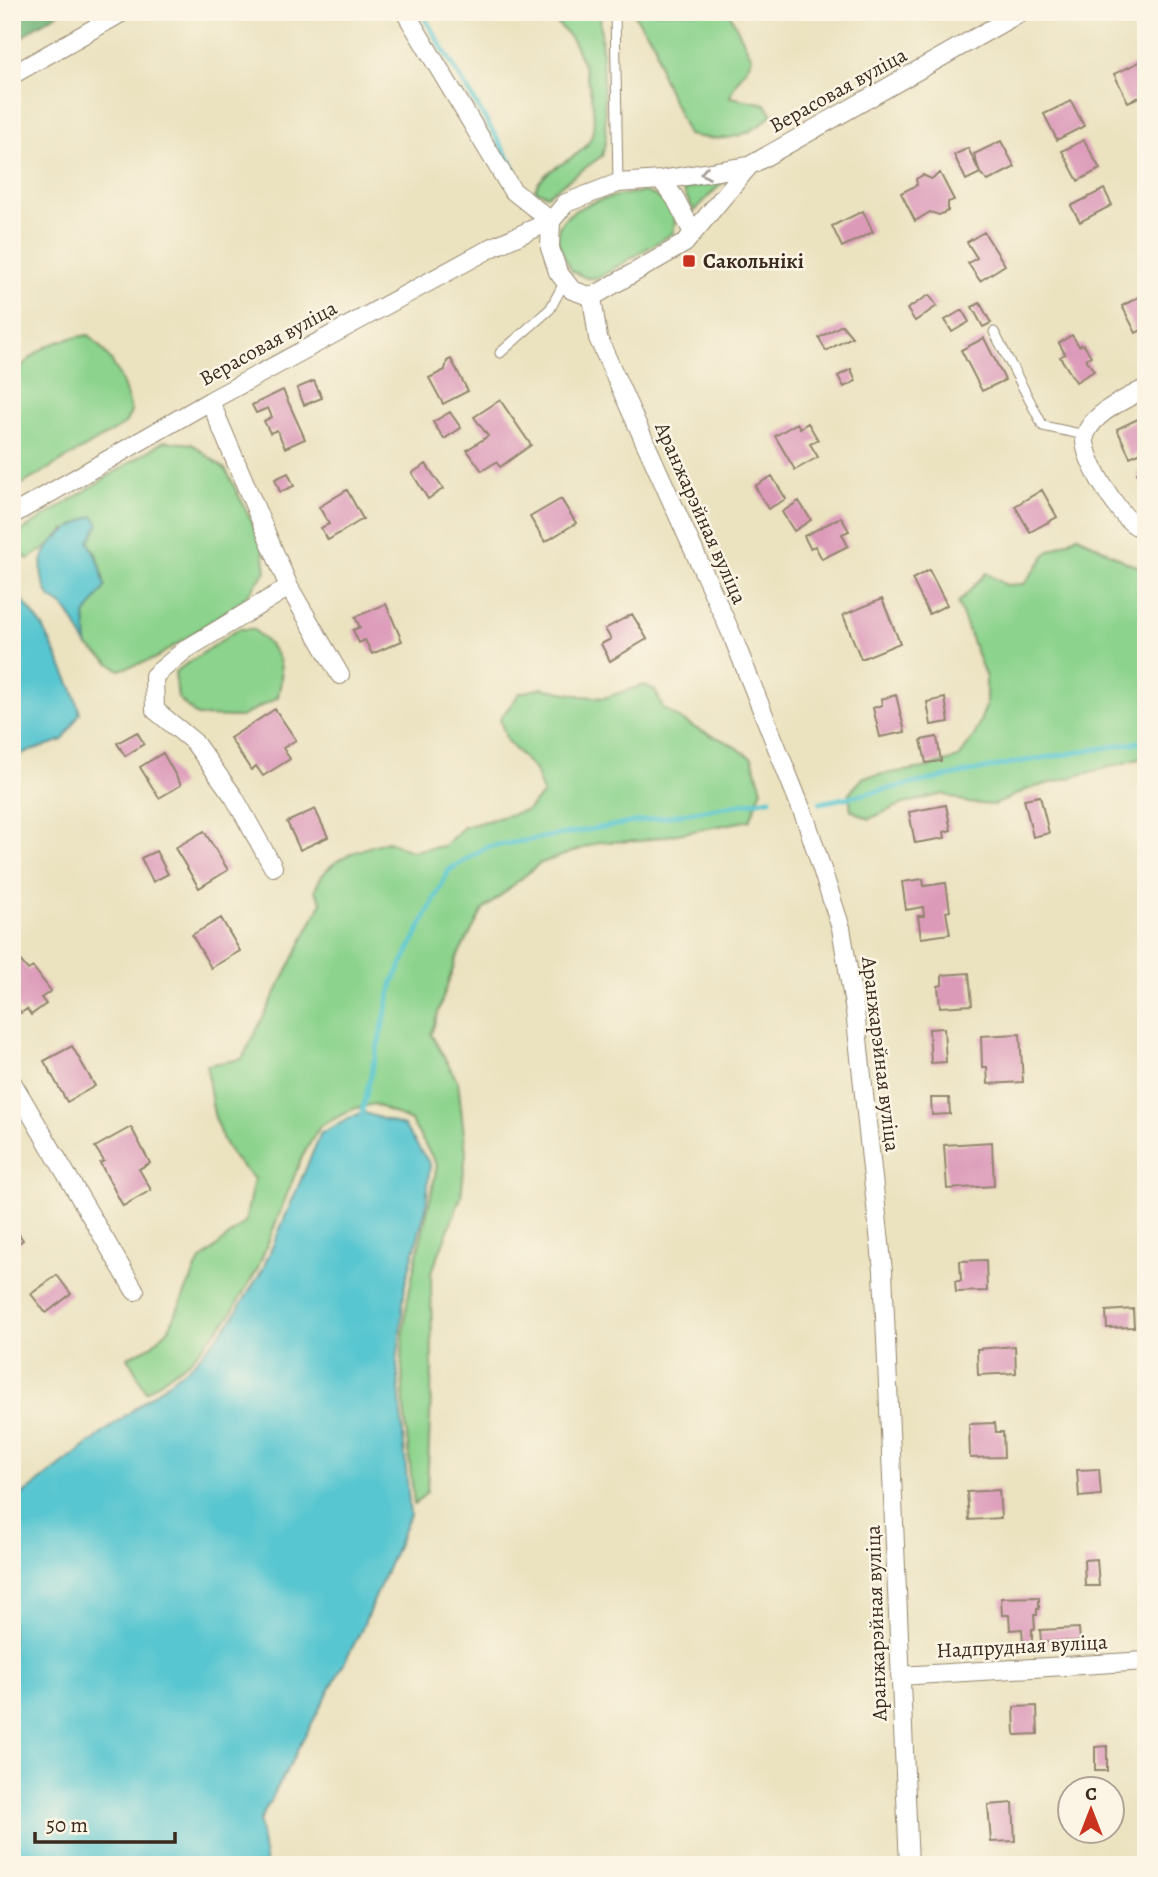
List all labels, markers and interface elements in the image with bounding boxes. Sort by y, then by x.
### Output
street label: Верасовая вуліца [764,40,912,139]
one-way arrow [699,165,711,180]
place label: Сакольнікі [703,247,804,275]
marker: Сакольнікі [681,253,697,269]
street label: Верасовая вуліца [194,293,342,392]
street label: Аранжарэйная вуліца [648,417,754,609]
street label: Аранжарэйная вуліца [855,954,907,1153]
street label: Аранжарэйная вуліца [859,1524,893,1723]
street label: Надпрудная вуліца [936,1628,1109,1664]
north arrow [1056,1776,1126,1846]
text: С [1085,1781,1097,1807]
scale bar [35,1800,175,1844]
text: 50 m [46,1811,88,1839]

